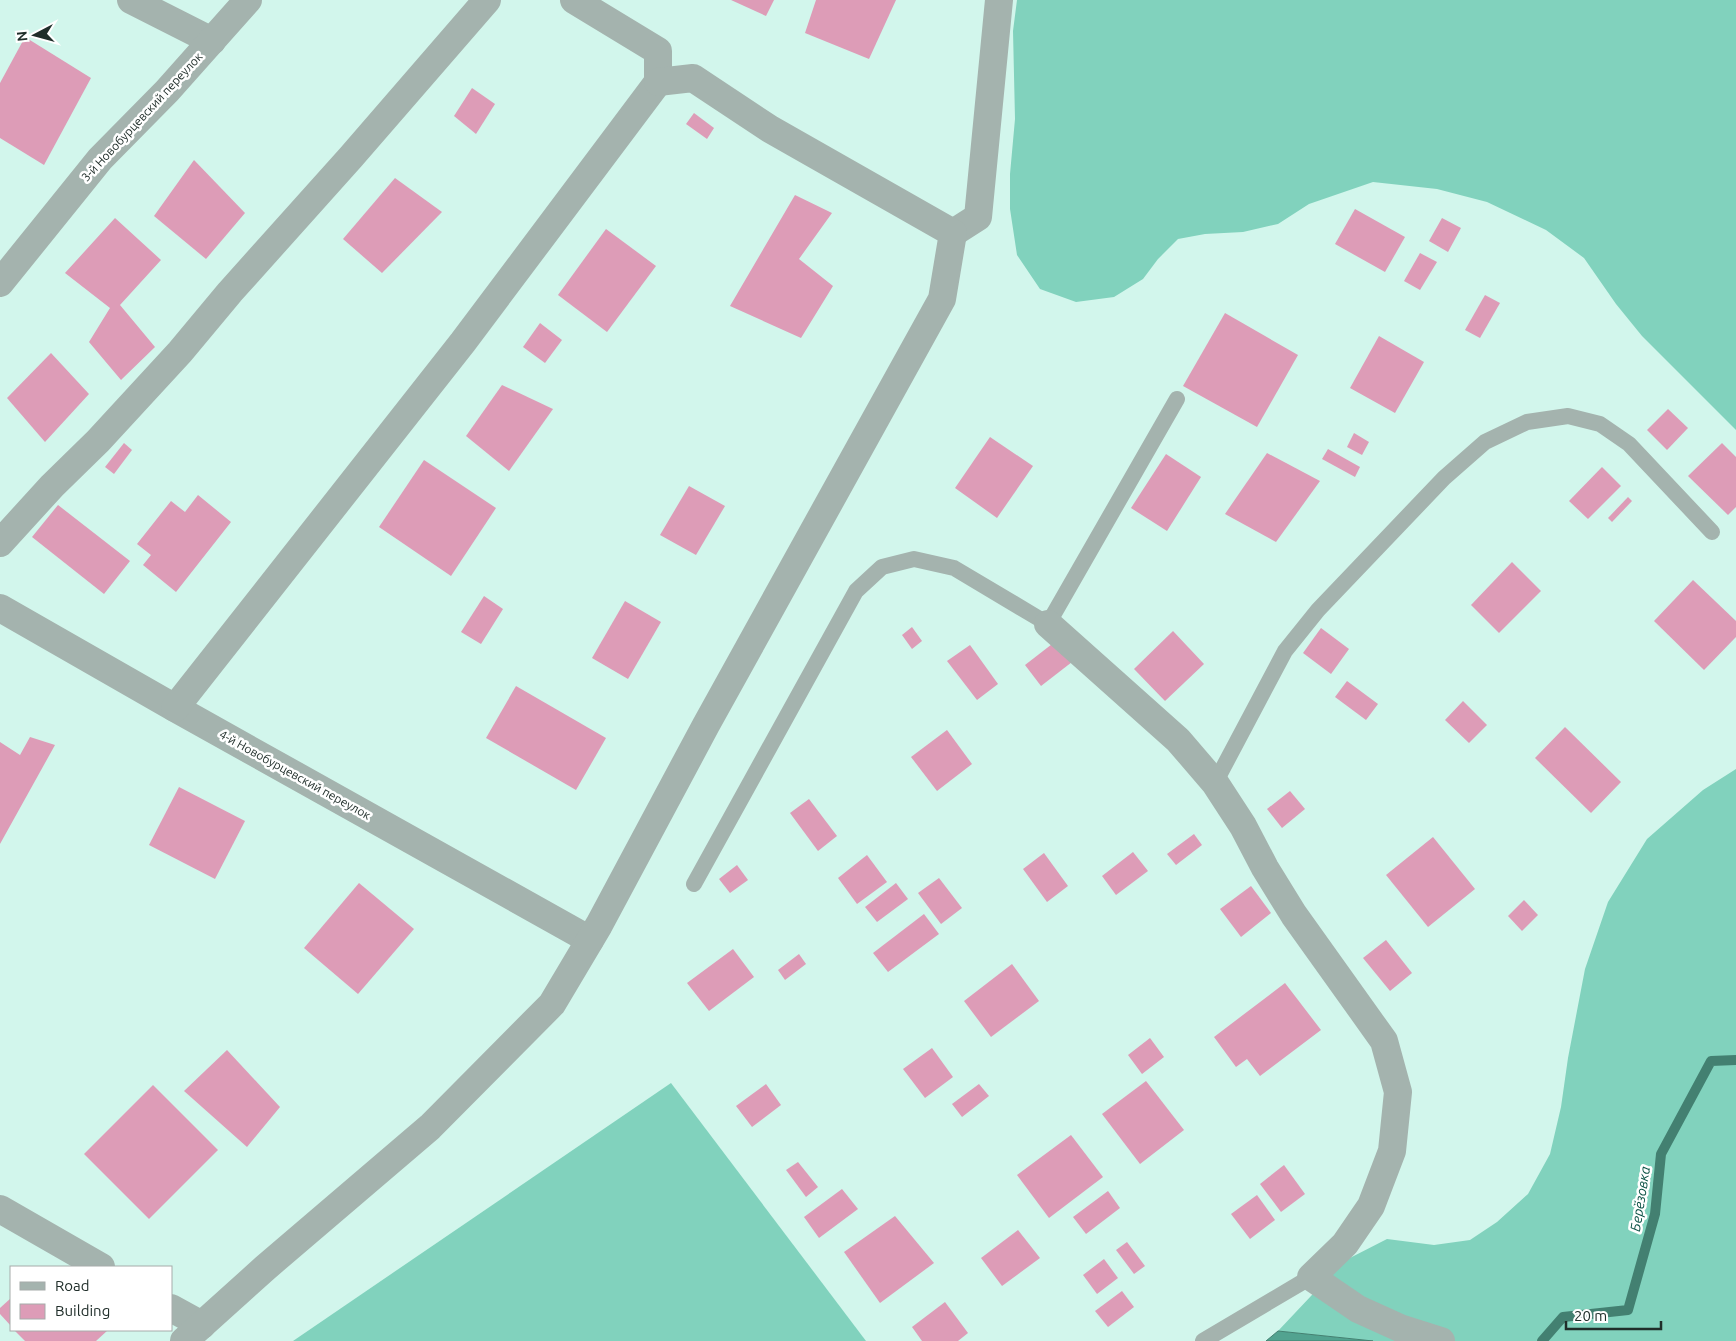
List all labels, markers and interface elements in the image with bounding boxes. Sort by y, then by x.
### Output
north arrow [10,10,60,60]
text: N [14,30,31,42]
street label: 3-й Новобурцевский переулок [79,50,205,184]
street label: 4-й Новобурцевский переулок [217,727,373,822]
water label: Берёзовка [1627,1165,1653,1233]
legend [10,1266,172,1331]
text: Road [55,1277,90,1294]
scale bar [1566,1298,1661,1330]
text: Building [55,1302,110,1319]
text: 20 m [1574,1307,1607,1324]

